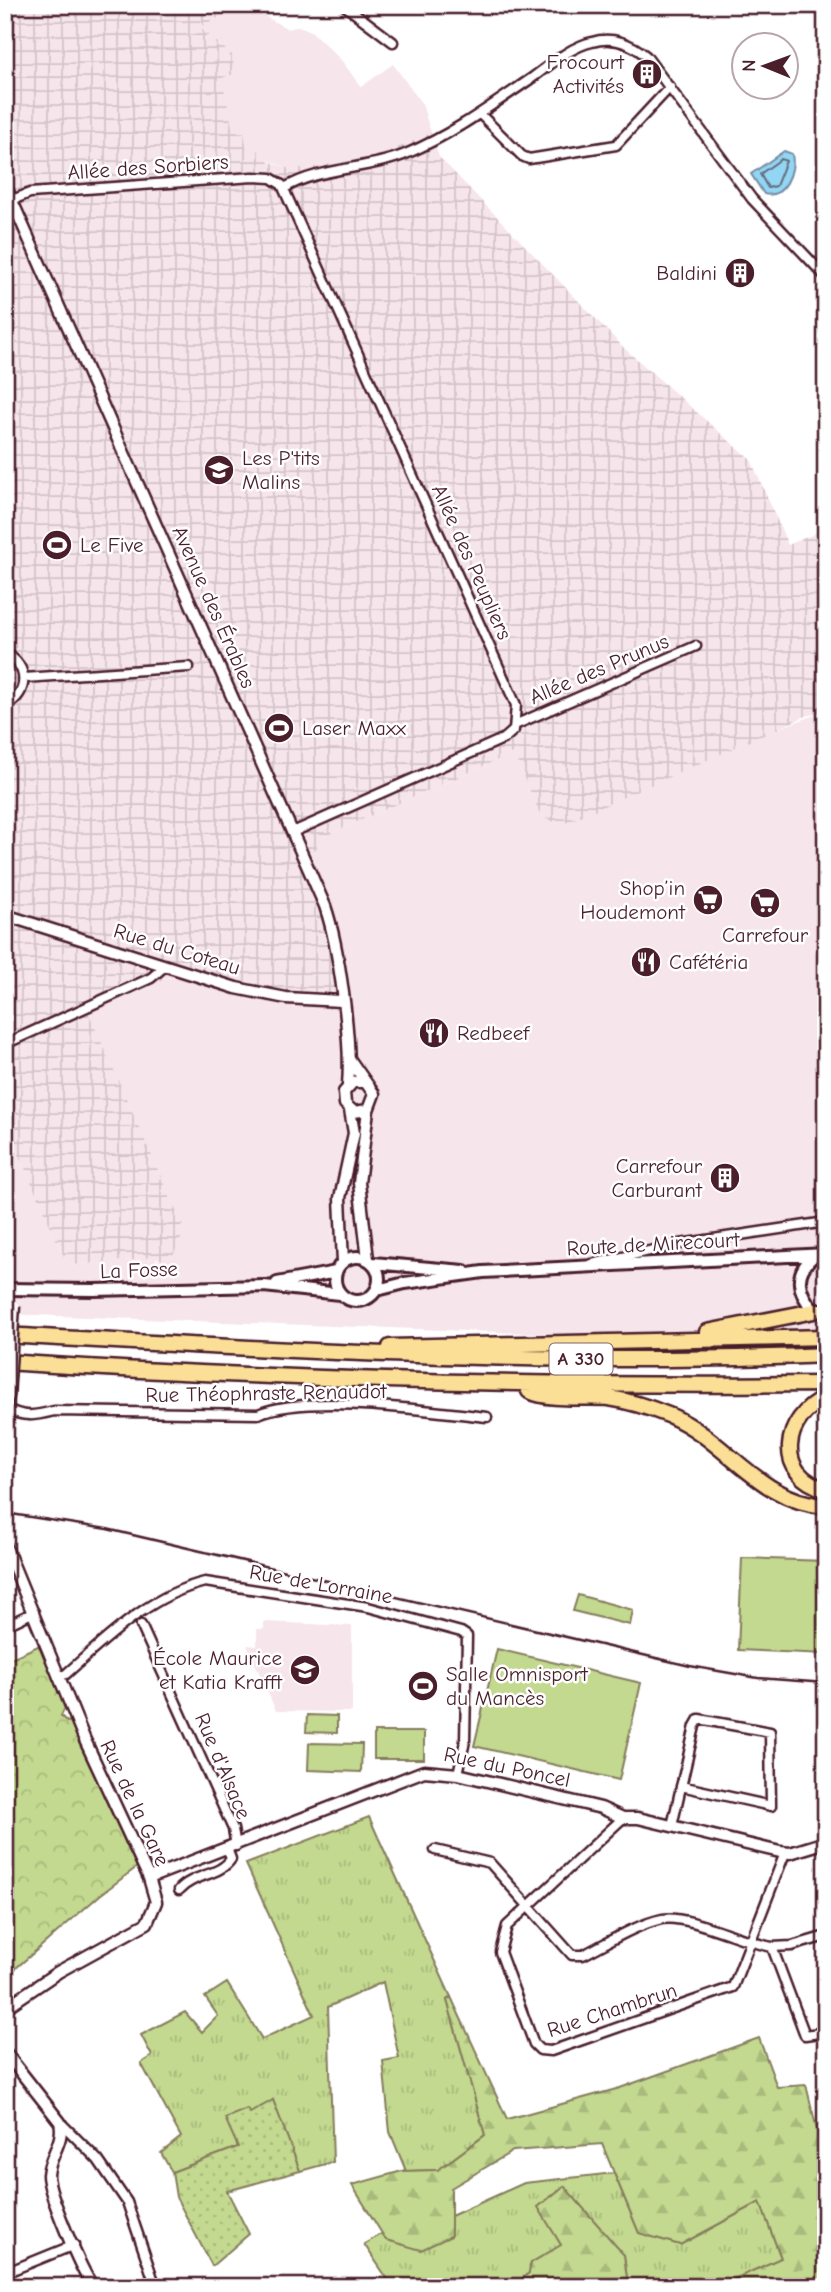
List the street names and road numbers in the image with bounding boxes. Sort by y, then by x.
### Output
street label: Allée des Sorbiers [67,149,229,185]
street label: Allée des Peupliers [427,481,517,643]
street label: Avenue des Érables [167,522,261,692]
street label: Allée des Prunus [526,629,672,709]
street label: Rue du Coteau [111,918,243,980]
street label: Route de Mirecourt [566,1227,741,1261]
street label: La Fosse [100,1257,178,1283]
road number: A 330 [550,1344,612,1374]
street label: Rue Théophraste Renaudot [145,1379,388,1407]
street label: Rue de Lorraine [248,1560,394,1608]
street label: Rue d'Alsace [190,1709,256,1823]
street label: Rue de la Gare [95,1736,175,1870]
street label: Rue du Poncel [442,1742,572,1792]
street label: Rue Chambrun [544,1978,680,2042]

